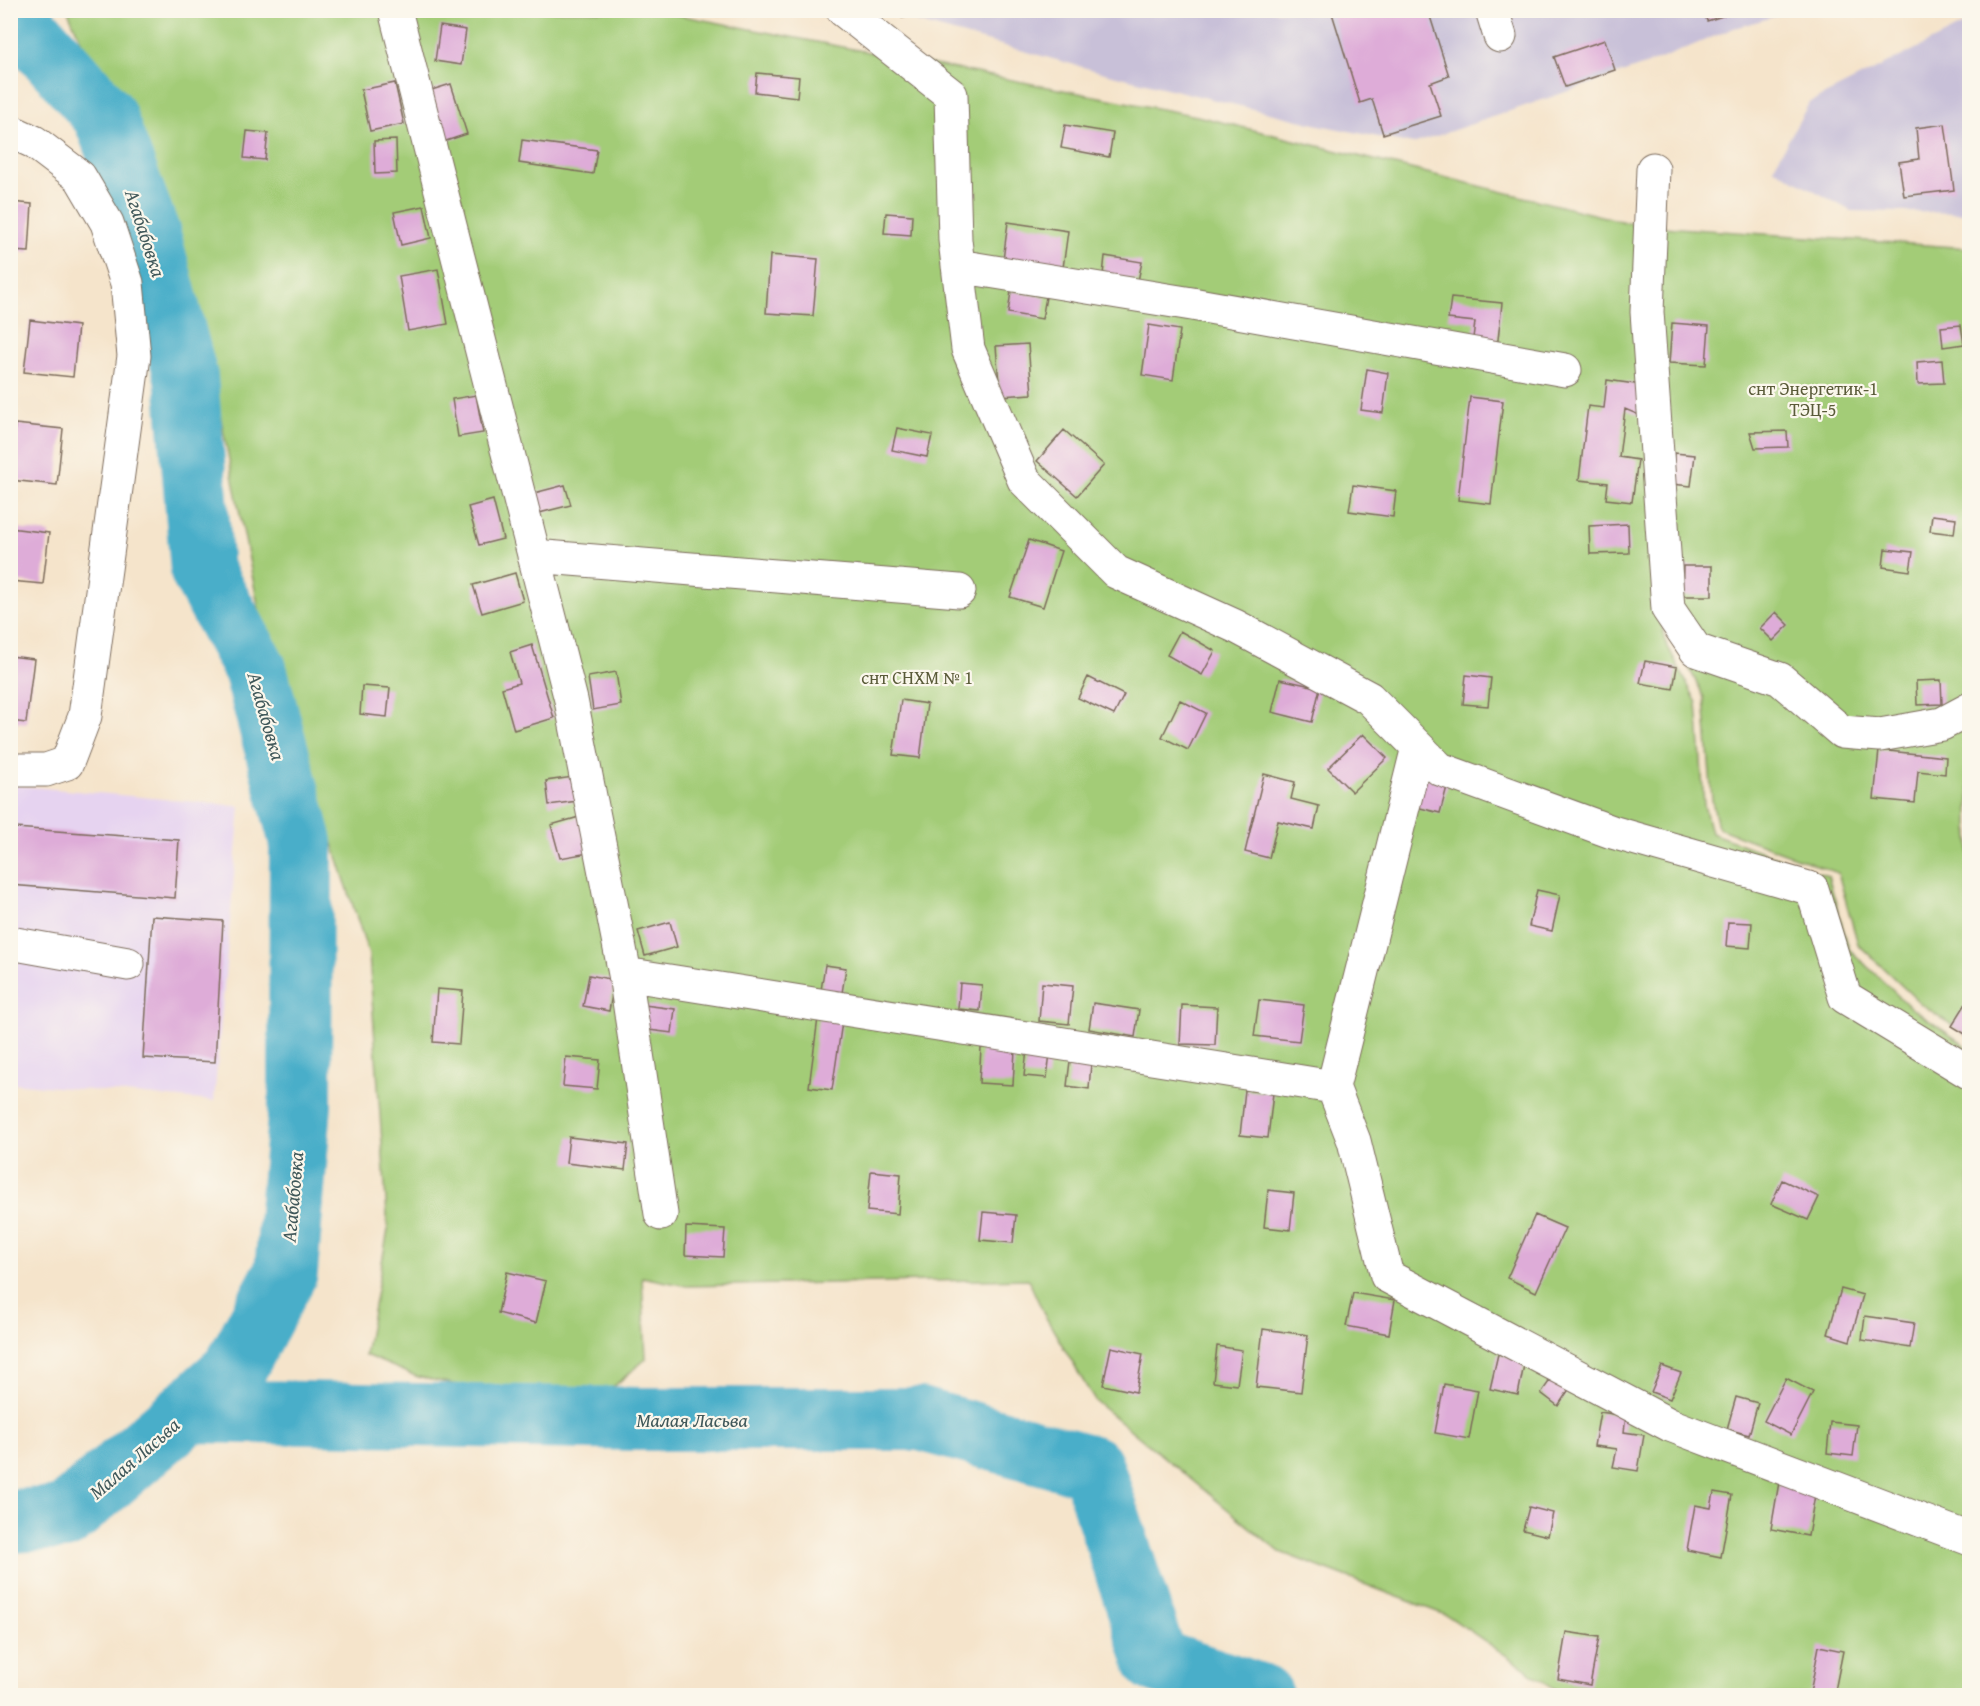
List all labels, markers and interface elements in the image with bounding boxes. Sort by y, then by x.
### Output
water label: Агабабовка [118,184,174,281]
park label: снт Энергетик-1 ТЭЦ-5 [1748,375,1878,423]
park label: снт СНХМ № 1 [861,664,973,691]
water label: Агабабовка [240,667,294,764]
water label: Агабабовка [274,1150,310,1244]
water label: Малая Ласьва [636,1405,749,1434]
water label: Малая Ласьва [82,1410,186,1506]

